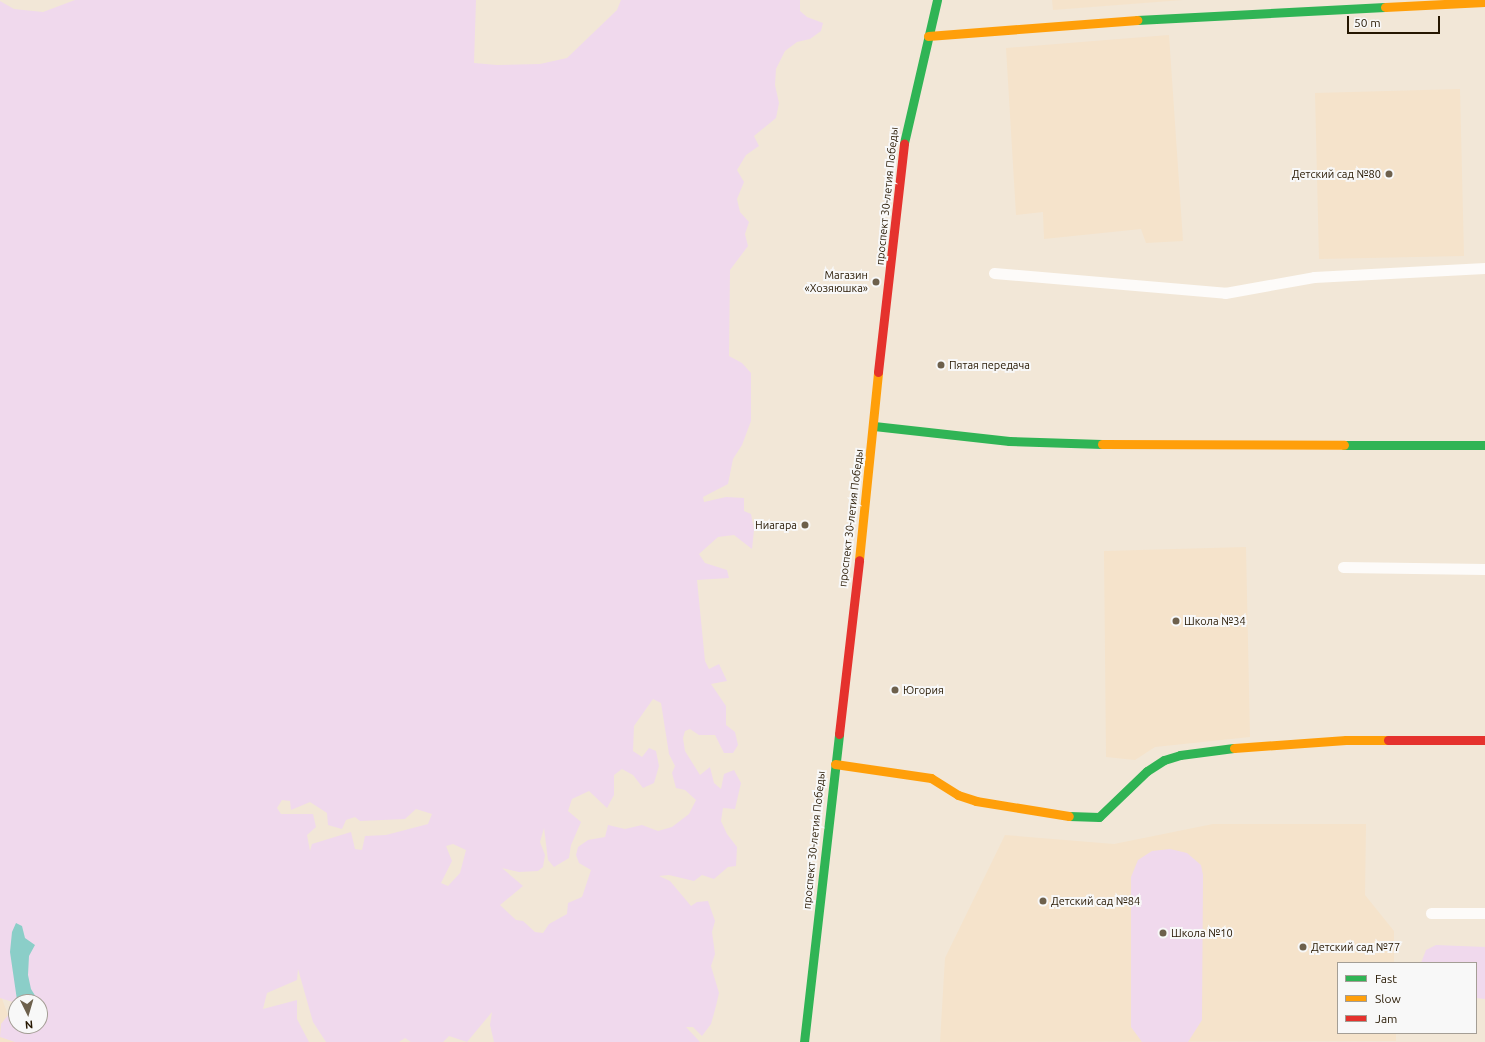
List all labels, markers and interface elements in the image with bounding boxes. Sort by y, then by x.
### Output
scale bar [1349,8,1442,34]
text: 50 m [1354,16,1381,29]
street label: проспект 30-летия Победы [873,126,901,266]
place label: Детский сад №80 [1292,167,1381,181]
marker: Детский сад №80 [1384,169,1394,179]
place label: Магазин «Хозяюшка» [805,269,868,295]
marker: Магазин «Хозяюшка» [871,277,881,287]
place label: Пятая передача [949,358,1030,372]
marker: Пятая передача [936,360,946,370]
street label: проспект 30-летия Победы [836,448,866,588]
place label: Ниагара [755,518,797,532]
marker: Ниагара [800,520,810,530]
place label: Школа №34 [1184,614,1246,628]
marker: Школа №34 [1171,616,1181,626]
place label: Югория [903,683,944,697]
marker: Югория [890,685,900,695]
street label: проспект 30-летия Победы [800,770,828,910]
place label: Детский сад №84 [1051,894,1140,908]
marker: Детский сад №84 [1038,896,1048,906]
place label: Школа №10 [1171,926,1233,940]
marker: Школа №10 [1158,928,1168,938]
place label: Детский сад №77 [1311,940,1400,954]
marker: Детский сад №77 [1298,942,1308,952]
legend [1337,962,1477,1034]
text: Fast [1375,972,1397,985]
text: Slow [1375,992,1401,1005]
north arrow [8,994,48,1034]
text: Jam [1375,1012,1397,1025]
text: N [24,1019,34,1031]

